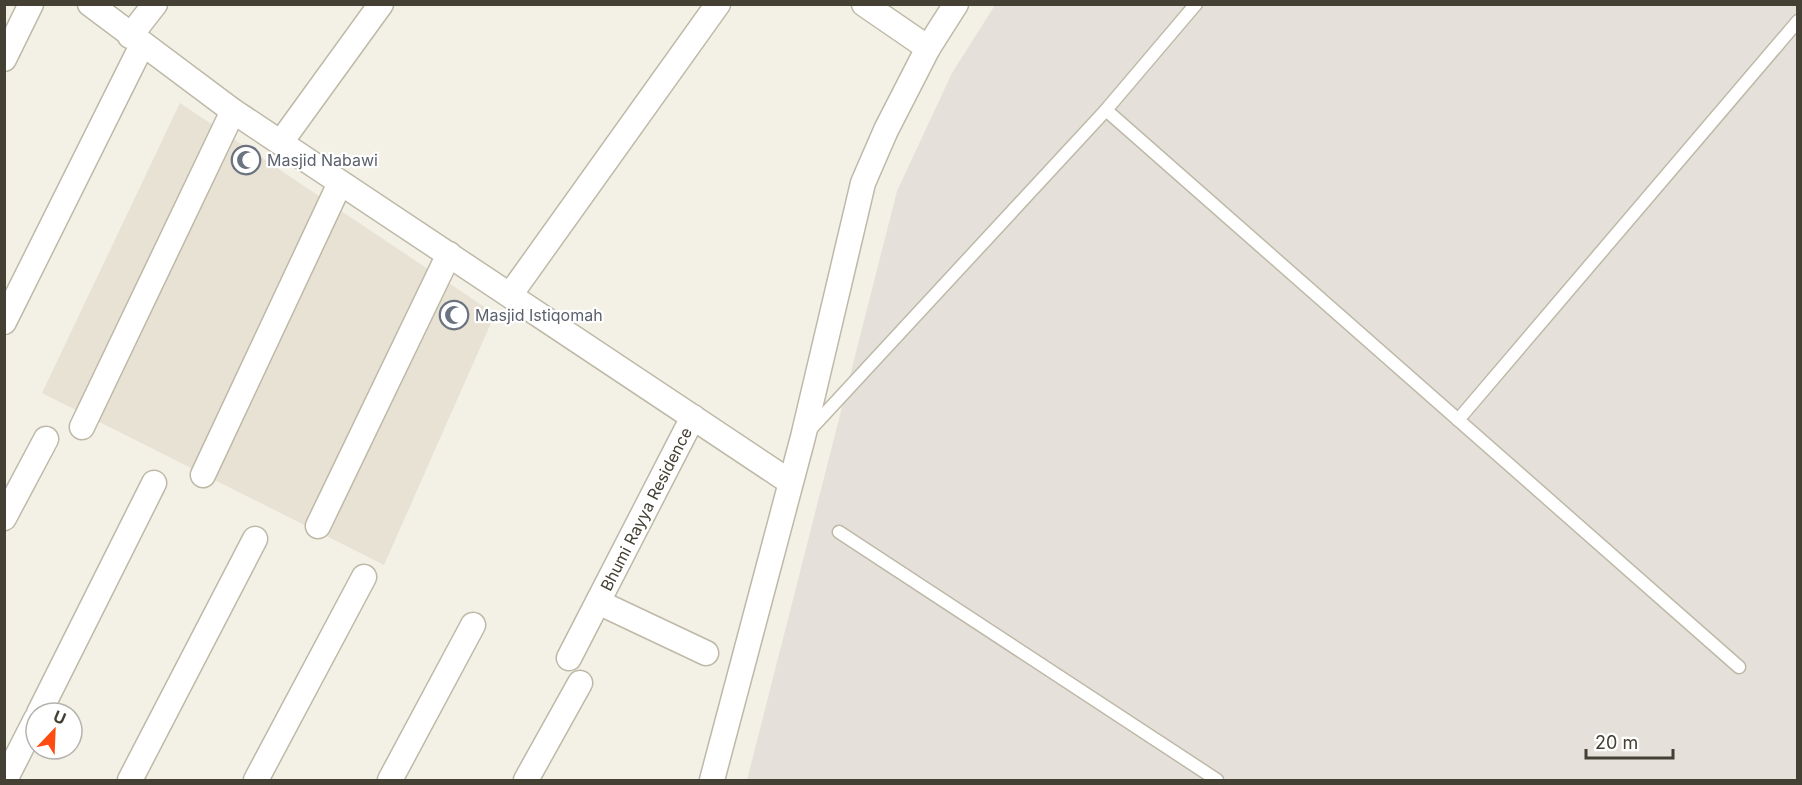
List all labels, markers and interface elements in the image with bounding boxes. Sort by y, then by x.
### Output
mosque icon: Masjid Nabawi [230,144,262,176]
place label: Masjid Nabawi [267,150,378,170]
mosque icon: Masjid Istiqomah [438,299,470,331]
place label: Masjid Istiqomah [475,305,603,325]
street label: Bhumi Rayya Residence [596,424,696,594]
north arrow [24,701,84,761]
text: U [51,706,69,729]
scale bar [1586,722,1673,760]
text: 20 m [1595,732,1638,753]

